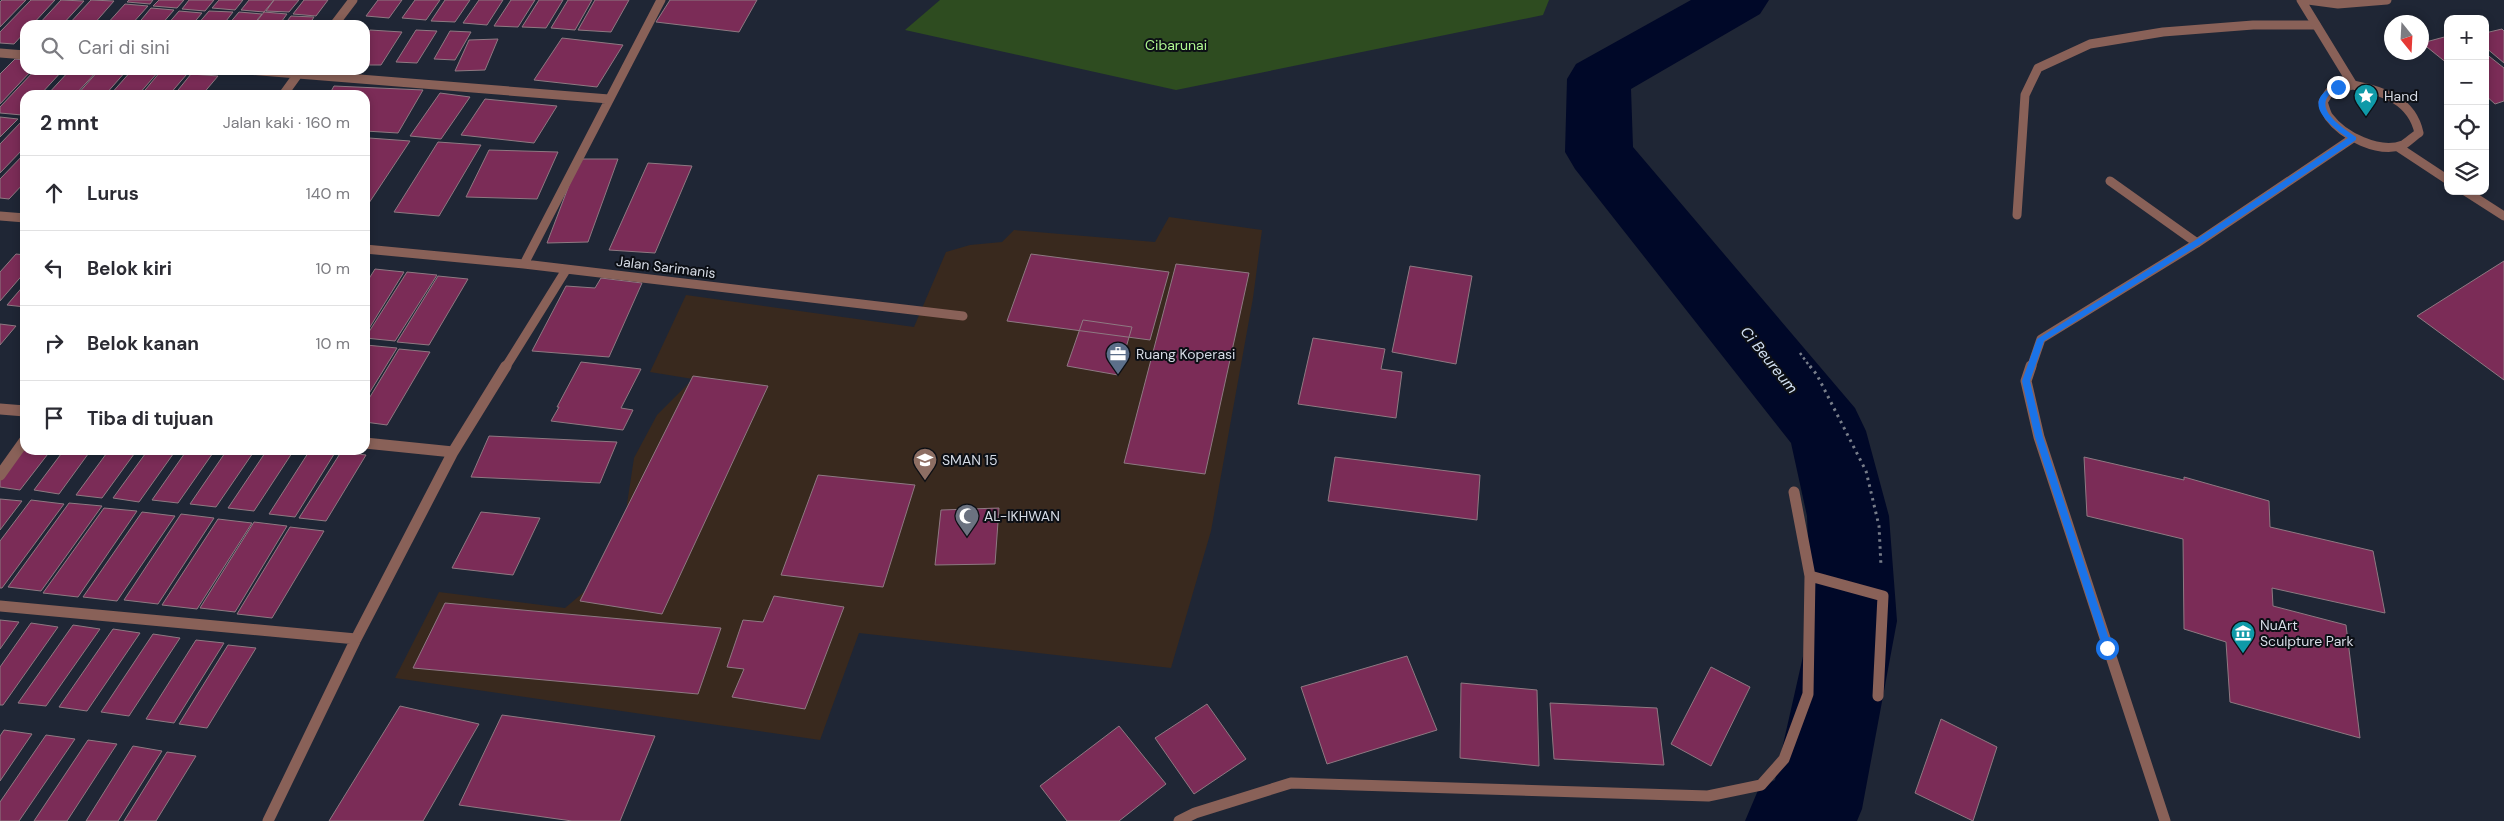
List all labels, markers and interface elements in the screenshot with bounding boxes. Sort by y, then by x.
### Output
north arrow [2384,15,2429,60]
map controls [2444,15,2489,195]
button: + [2444,15,2489,60]
search box [20,20,370,75]
icon: search [38,34,66,62]
text: Cari di sini [78,35,170,60]
park label: Cibarunai [1145,36,1207,54]
button: − [2444,60,2489,105]
route end [2327,76,2350,99]
place icon: Hand [2353,83,2379,117]
place label: Hand [2384,87,2418,105]
button: locate [2444,105,2489,150]
text: 2 mnt [40,109,99,137]
text: Jalan kaki · 160 m [223,112,350,133]
button: layers [2444,150,2489,195]
icon: ahead [40,179,68,207]
text: Lurus [87,181,139,206]
text: 140 m [306,183,350,204]
street label: Jalan Sarimanis [615,252,717,282]
icon: left [40,254,68,282]
text: Belok kiri [87,256,172,281]
text: 10 m [316,258,350,279]
water label: Ci Beureum [1736,322,1802,398]
icon: right [40,329,68,357]
text: Belok kanan [87,331,199,356]
text: 10 m [316,333,350,354]
office icon: Ruang Koperasi [1105,341,1131,375]
place label: Ruang Koperasi [1136,345,1235,363]
icon: arrive [40,404,68,432]
text: Tiba di tujuan [87,406,213,431]
school or university icon: SMAN 15 [912,447,938,481]
place label: SMAN 15 [942,451,998,469]
mosque icon: AL-IKHWAN [954,503,980,537]
place label: AL-IKHWAN [984,507,1060,525]
place label: NuArt Sculpture Park [2260,616,2354,650]
museum icon: NuArt Sculpture Park [2230,620,2256,654]
route start [2096,637,2119,660]

